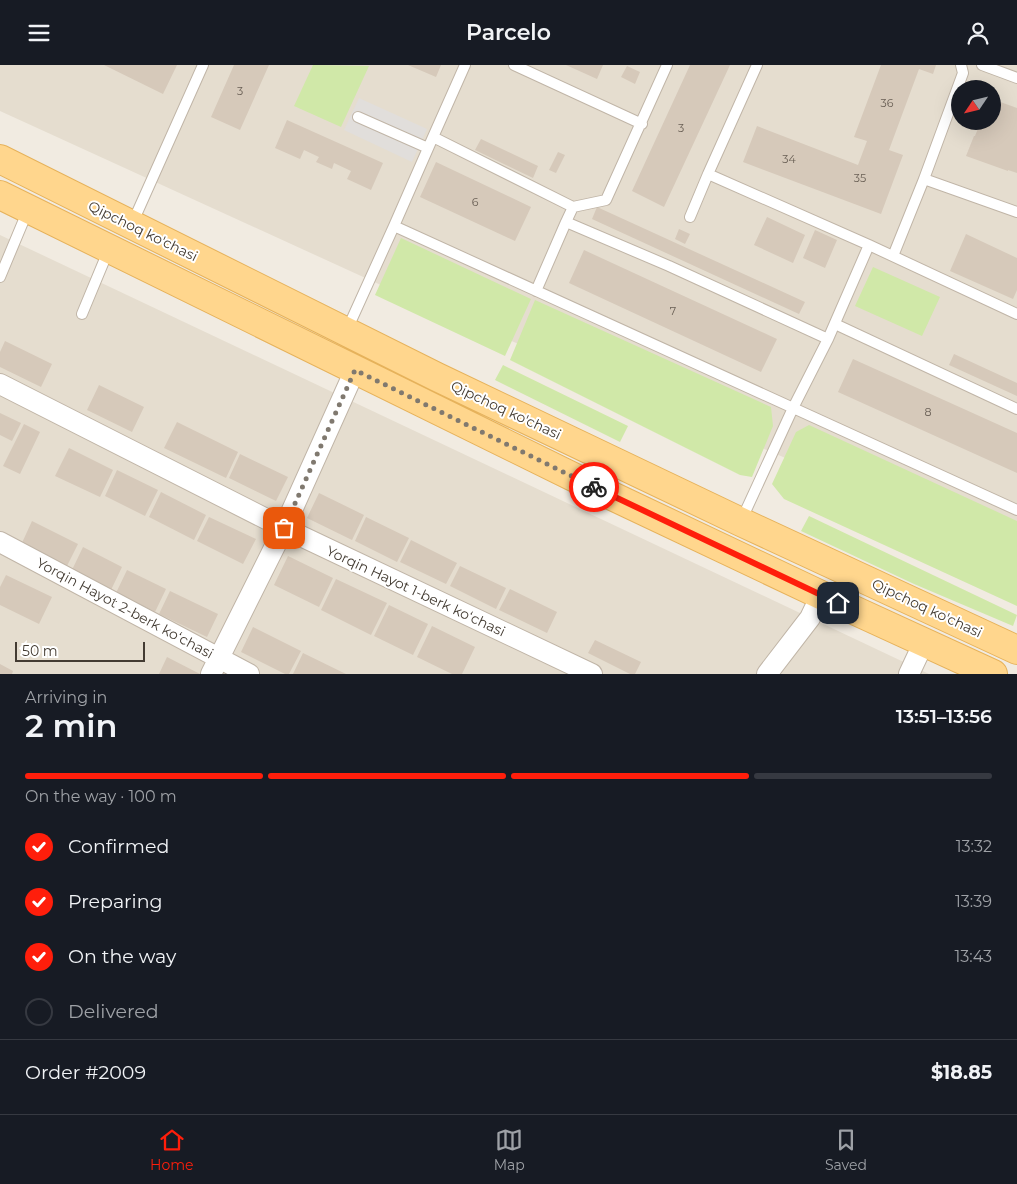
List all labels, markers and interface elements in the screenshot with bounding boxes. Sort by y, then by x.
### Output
icon: menu [25,19,53,47]
text: Parcelo [466,19,551,46]
icon: person [964,19,992,47]
north arrow [951,80,1001,130]
map controls [951,80,1001,130]
house number: 3 [237,84,243,98]
house number: 36 [881,96,894,110]
house number: 3 [678,121,684,135]
house number: 34 [782,152,796,166]
house number: 35 [854,171,866,185]
house number: 6 [472,195,479,209]
street label: Qipchoq ko'chasi [85,197,201,265]
house number: 7 [670,304,676,318]
street label: Qipchoq ko'chasi [448,377,564,443]
house number: 8 [924,405,932,419]
courier [569,462,619,512]
icon: bike [580,473,608,501]
pin [263,507,305,549]
icon: bag [270,514,298,542]
street label: Yorqin Hayot 1-berk koʻchasi [324,542,508,640]
street label: Yorqin Hayot 2-berk koʻchasi [33,554,217,662]
street label: Qipchoq ko'chasi [869,575,985,641]
pin [817,582,859,624]
icon: home [824,589,852,617]
scale bar [15,639,145,662]
text: 50 m [22,642,58,660]
text: Arriving in [25,688,107,707]
text: 13:51–13:56 [896,705,992,728]
text: 2 min [25,706,117,745]
text: On the way · 100 m [25,787,177,806]
icon: check [25,833,53,861]
text: Confirmed [68,835,169,858]
text: 13:32 [956,837,992,856]
icon: check [25,888,53,916]
text: Preparing [68,890,163,913]
text: 13:39 [955,892,992,911]
icon: check [25,943,53,971]
text: On the way [68,945,176,968]
text: 13:43 [954,947,992,966]
text: Delivered [68,1000,159,1023]
text: Order #2009 [25,1061,146,1084]
text: $18.85 [931,1061,992,1084]
tab: Home [150,1126,194,1174]
tab: Map [494,1126,525,1174]
tab: Saved [825,1126,867,1174]

